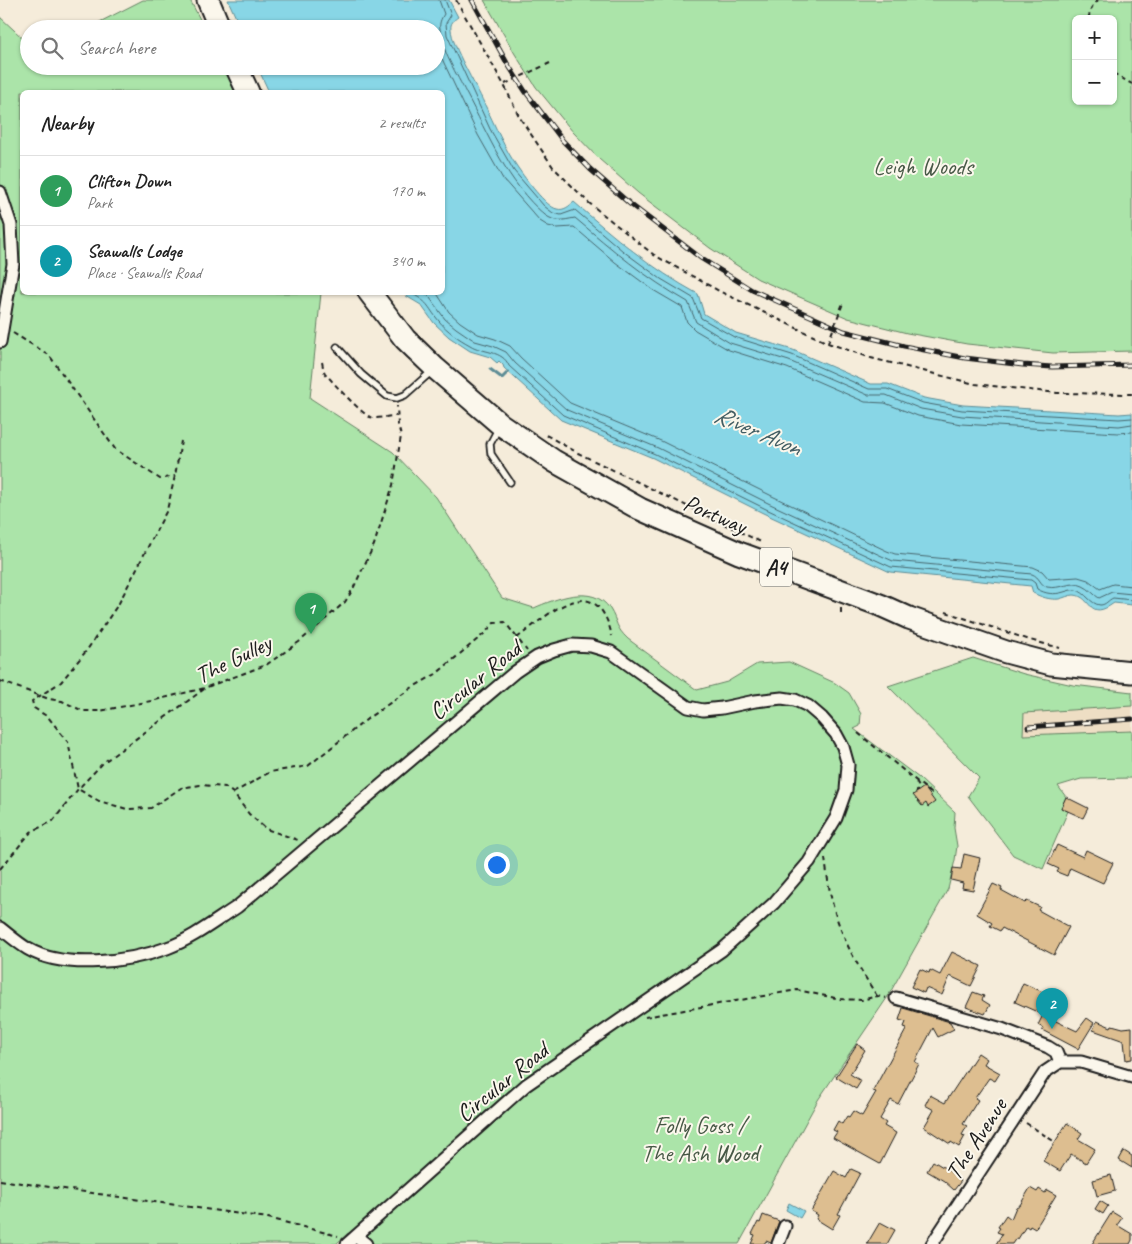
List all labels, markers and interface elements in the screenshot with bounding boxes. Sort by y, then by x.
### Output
map controls [1072,15,1117,105]
button: + [1072,15,1117,60]
search box [20,20,445,75]
icon: search [38,34,66,62]
text: Search here [78,36,155,60]
button: − [1072,60,1117,105]
text: Nearby [40,110,93,136]
text: 2 results [378,113,425,133]
park label: Leigh Woods [873,151,976,181]
text: Clifton Down [87,169,171,193]
text: 1 [52,181,60,201]
text: 170 m [391,181,425,201]
text: Park [87,193,112,213]
text: Seawalls Lodge [87,239,182,263]
text: 2 [52,251,60,271]
text: 340 m [391,251,425,271]
text: Place · Seawalls Road [87,263,201,283]
water label: River Avon [710,398,807,464]
street label: Portway [679,487,753,541]
road number: A4 [760,548,792,586]
pin: 1 [295,593,327,634]
street label: The Gulley [190,627,278,690]
street label: Circular Road [423,631,530,726]
your location [484,852,510,878]
pin: 2 [1036,988,1068,1029]
street label: Circular Road [450,1033,557,1128]
street label: The Avenue [939,1091,1015,1186]
park label: Folly Goss / The Ash Wood [642,1110,762,1168]

